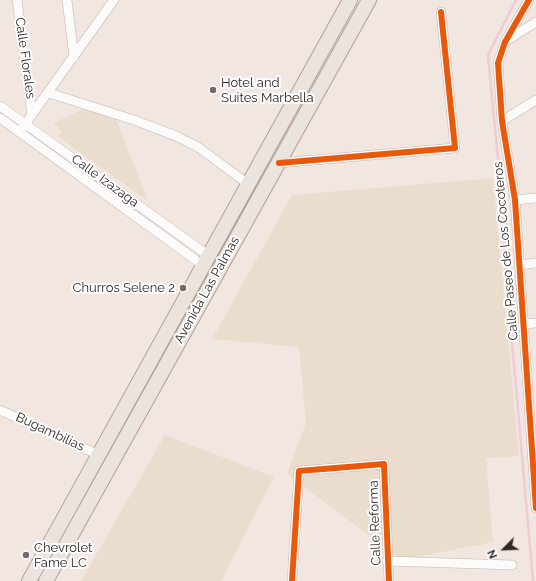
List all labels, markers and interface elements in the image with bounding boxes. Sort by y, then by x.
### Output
street label: Calle Florales [12,16,38,100]
place label: Hotel and Suites Marbella [221,75,314,106]
marker: Hotel and Suites Marbella [208,85,218,95]
street label: Calle Izazaga [68,151,142,211]
street label: Calle Paseo de Los Cocoteros [490,161,522,341]
street label: Avenida Las Palmas [171,234,243,346]
place label: Churros Selene 2 [73,280,175,296]
marker: Churros Selene 2 [178,283,188,293]
street label: Bugambilias [13,409,87,455]
street label: Calle Reforma [366,480,384,566]
north arrow [484,529,524,569]
place label: Chevrolet Fame LC [34,540,92,571]
text: N [485,548,500,561]
marker: Chevrolet Fame LC [21,550,31,560]

